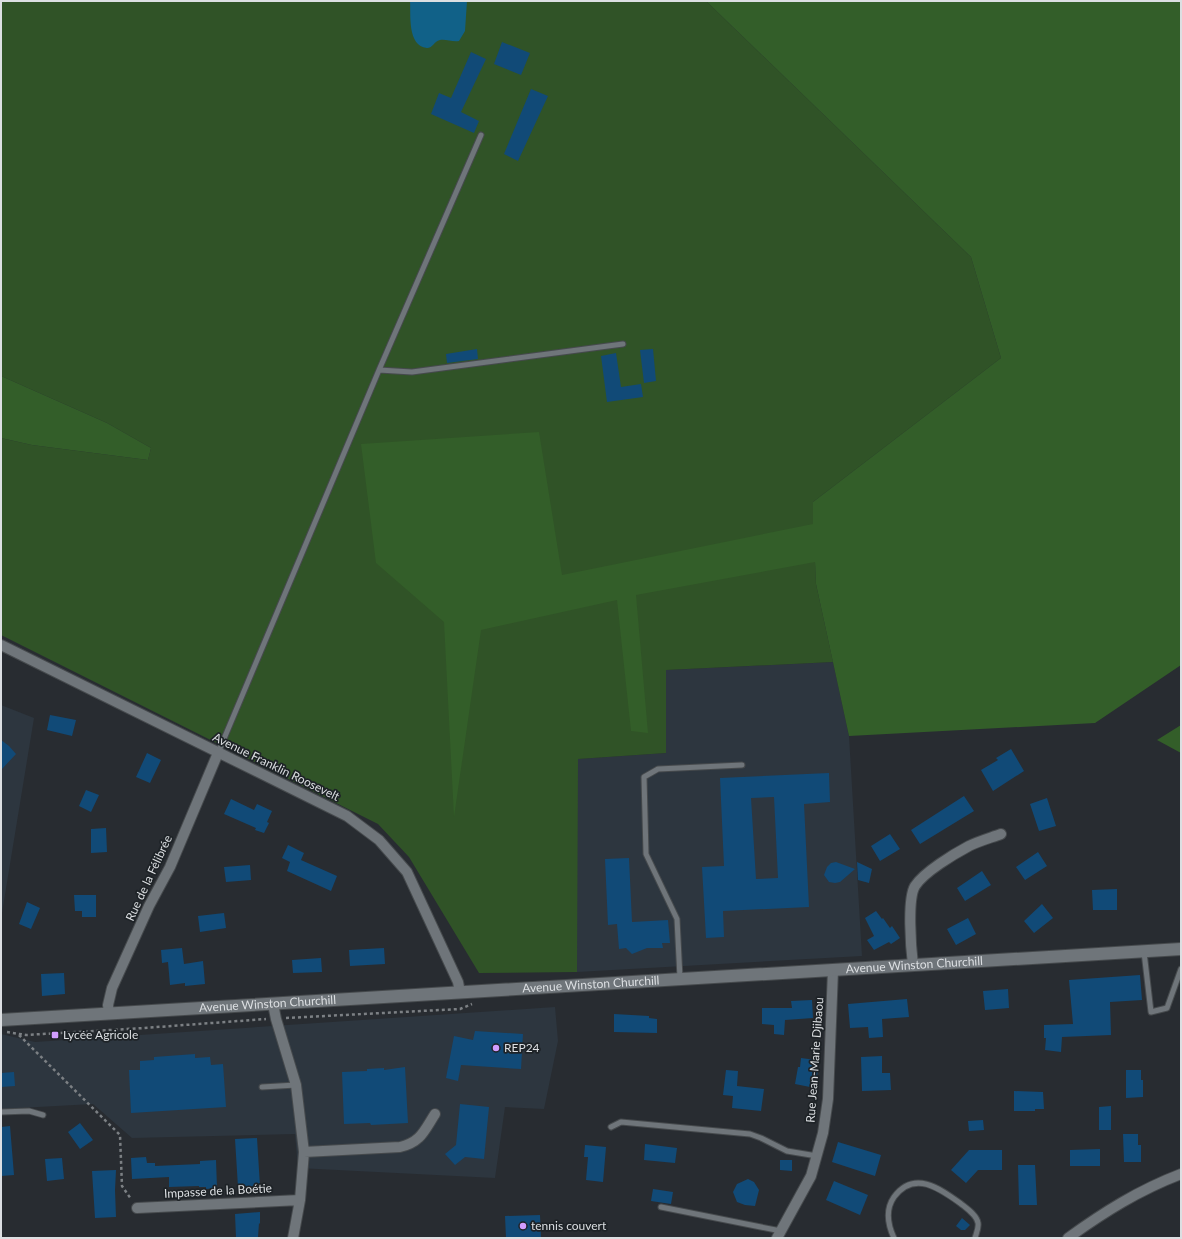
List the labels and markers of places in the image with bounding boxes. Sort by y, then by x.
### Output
place label: Lycée Agricole [63,1027,138,1042]
marker: Lycée Agricole [50,1030,60,1040]
place label: REP24 [504,1040,540,1055]
marker: REP24 [491,1043,501,1053]
place label: tennis couvert [531,1218,607,1233]
marker: tennis couvert [518,1221,528,1231]

